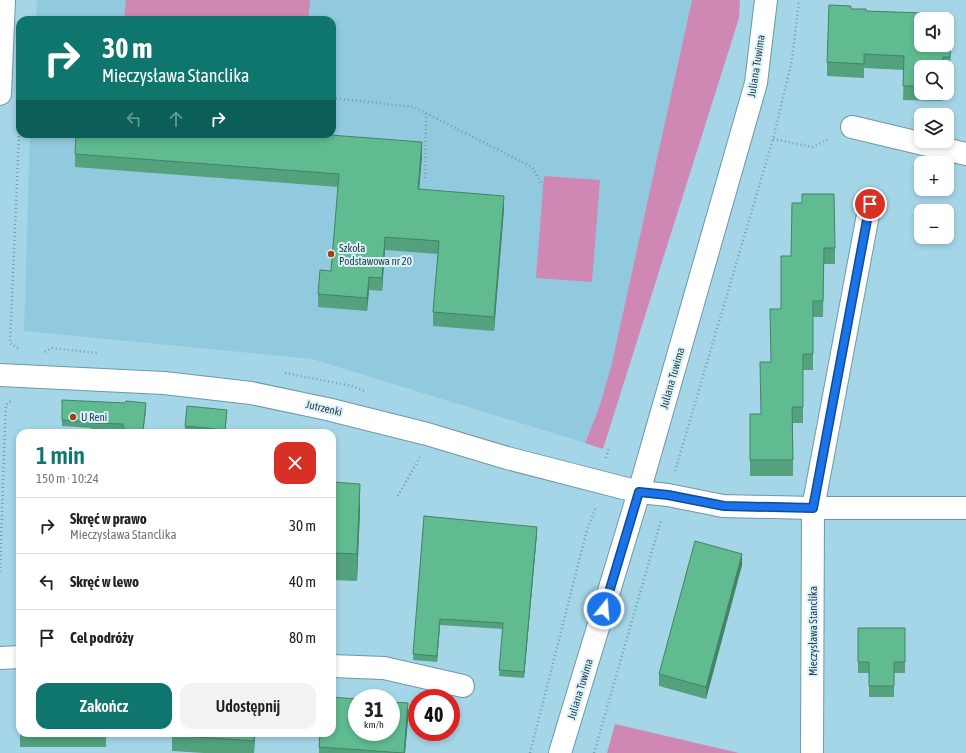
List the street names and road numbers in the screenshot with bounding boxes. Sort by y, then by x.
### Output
street label: Juliana Tuwima [745,34,767,98]
street label: Juliana Tuwima [658,346,686,410]
street label: Jutrzenki [305,398,343,418]
street label: Mieczysława Stanclika [807,586,819,676]
street label: Juliana Tuwima [565,657,595,721]

